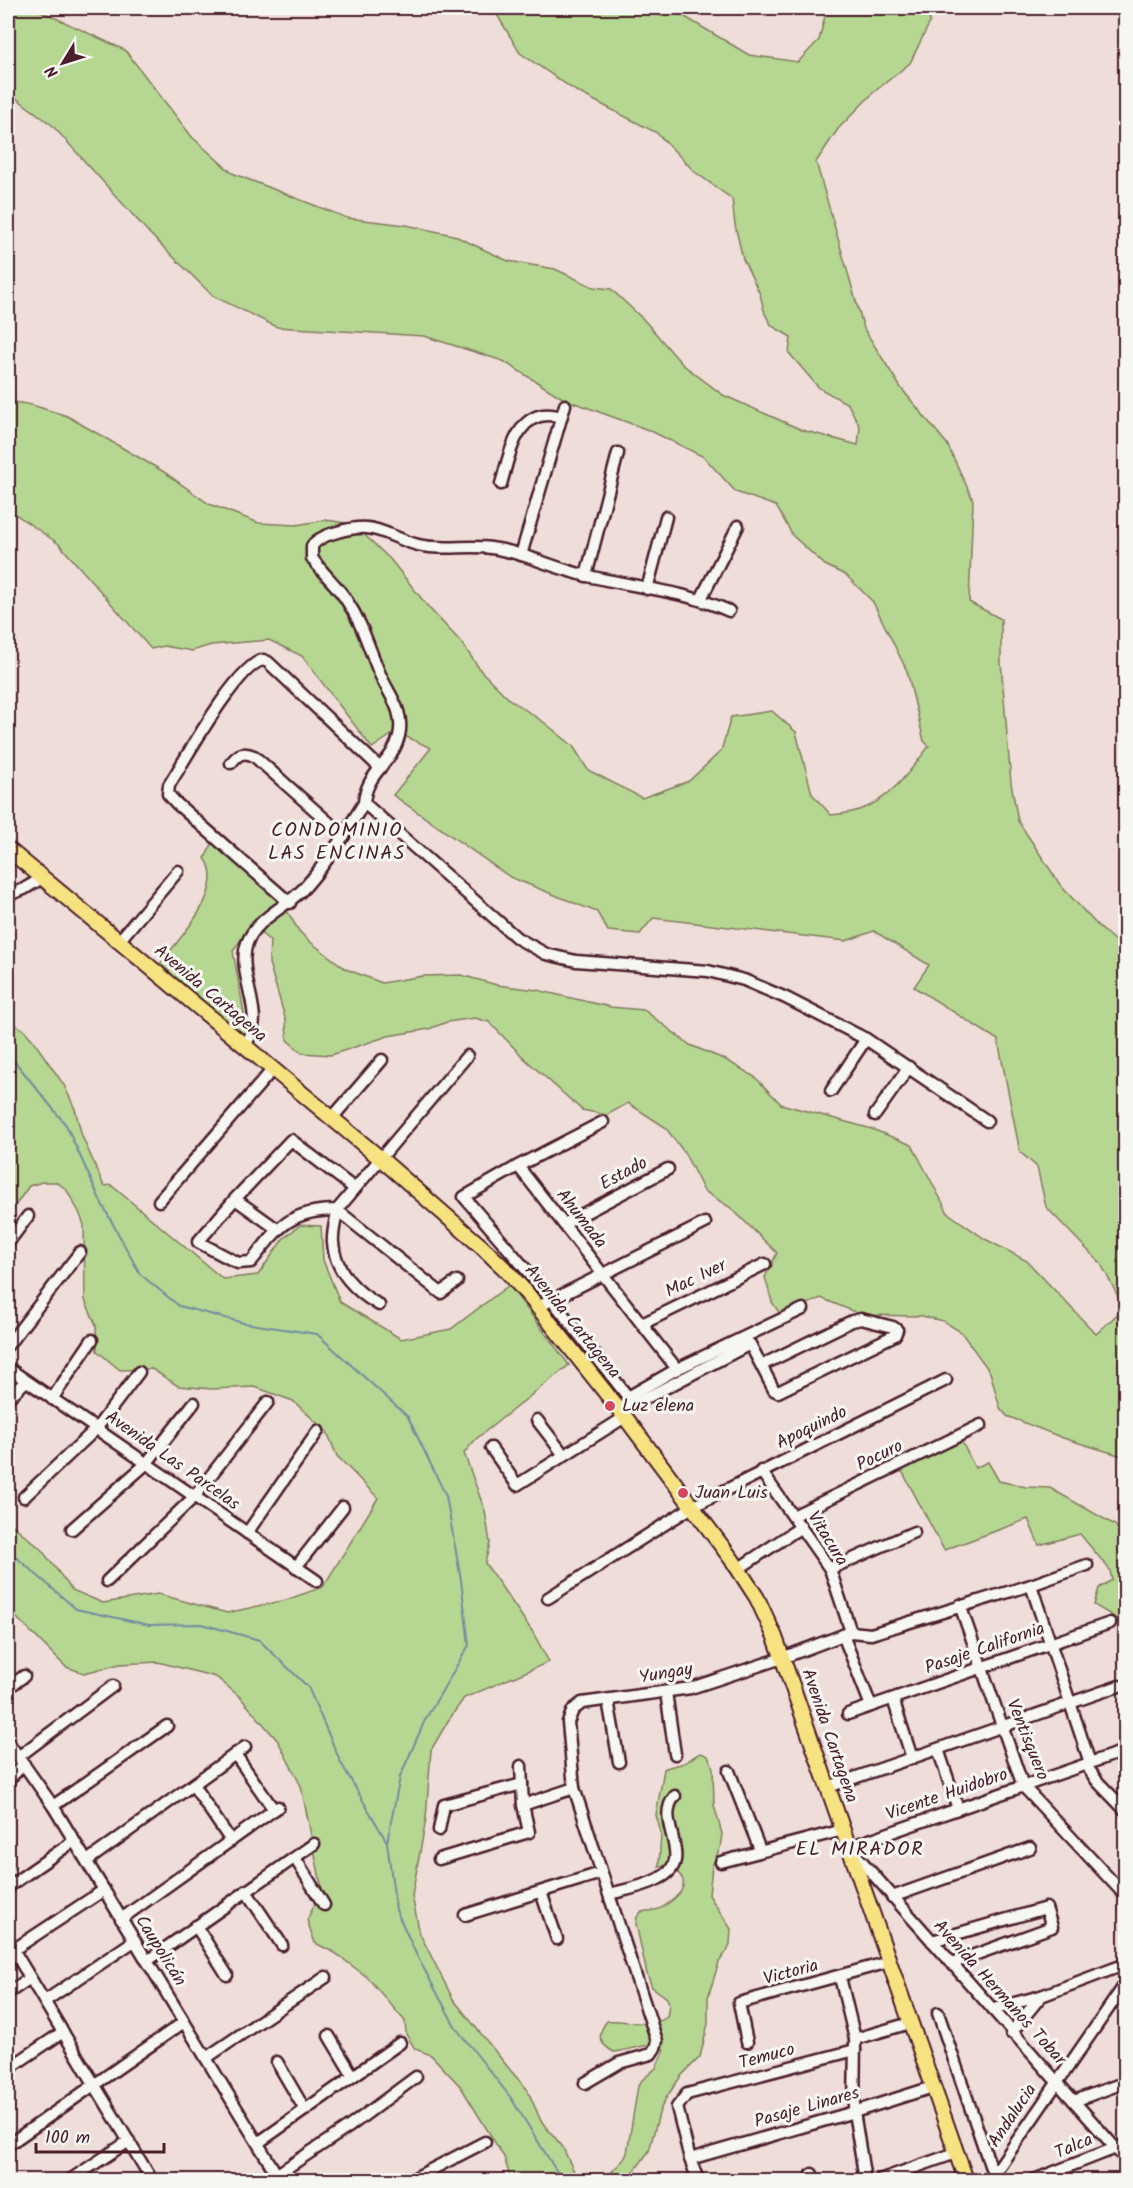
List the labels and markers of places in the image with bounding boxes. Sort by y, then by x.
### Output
place label: Luz elena [622,1392,694,1421]
marker: Luz elena [603,1399,617,1413]
place label: Juan Luis [695,1479,768,1508]
marker: Juan Luis [676,1486,690,1500]

